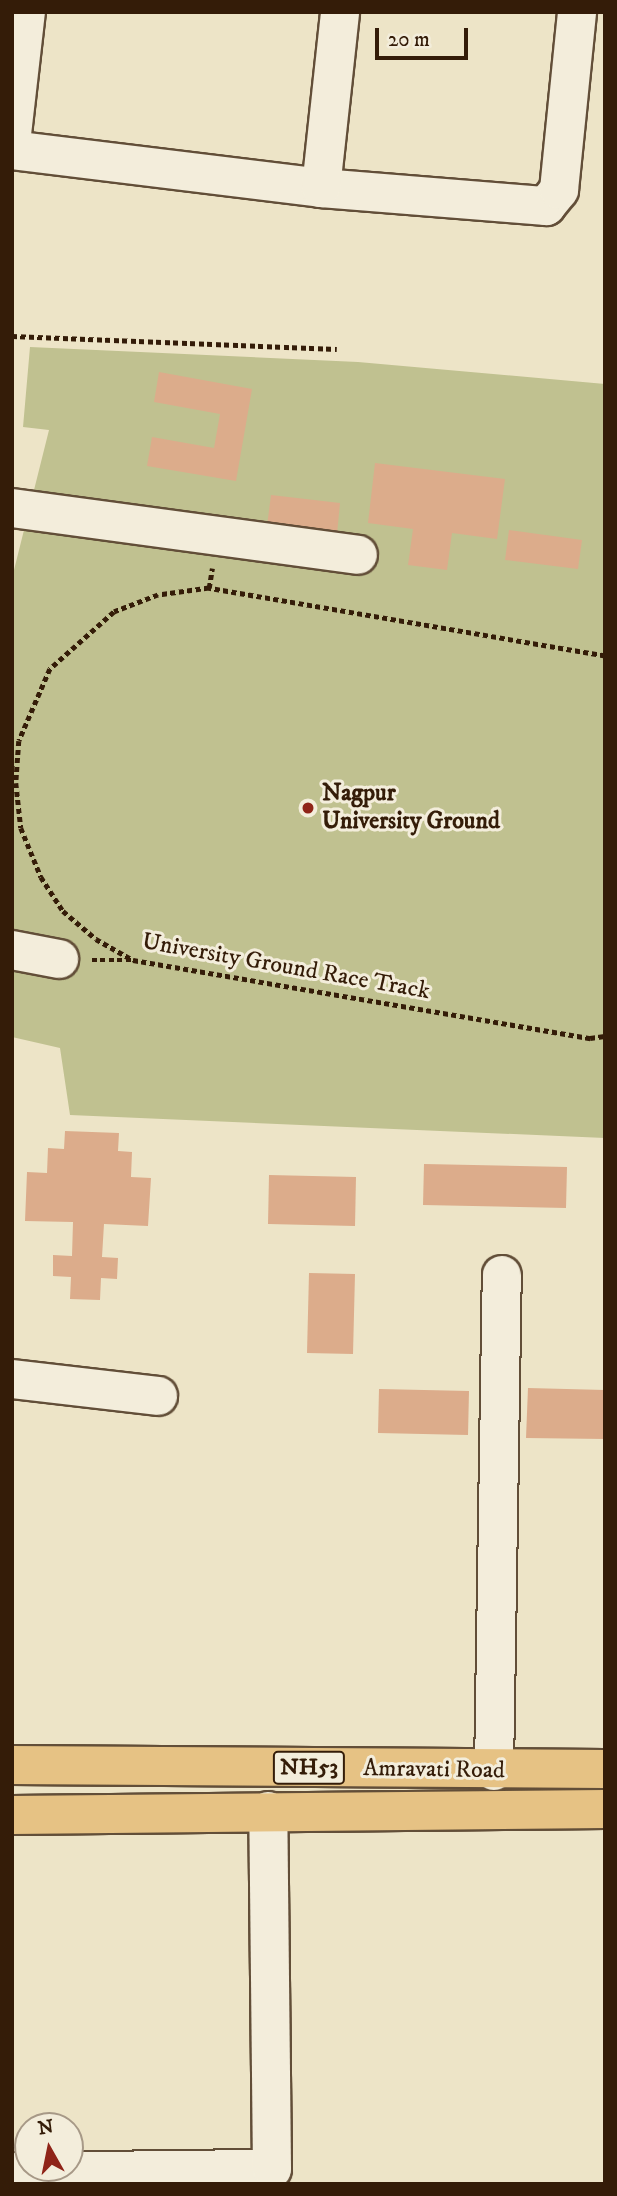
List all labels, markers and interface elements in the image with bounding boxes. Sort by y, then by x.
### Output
scale bar [379,14,472,58]
text: 20 m [388,27,430,53]
place label: Nagpur University Ground [322,780,500,836]
marker: Nagpur University Ground [300,800,316,816]
street label: University Ground Race Track [140,927,432,1007]
road number: NH53 [272,1749,346,1788]
street label: Amravati Road [363,1754,505,1786]
north arrow [14,2112,84,2182]
text: N [36,2115,55,2140]

